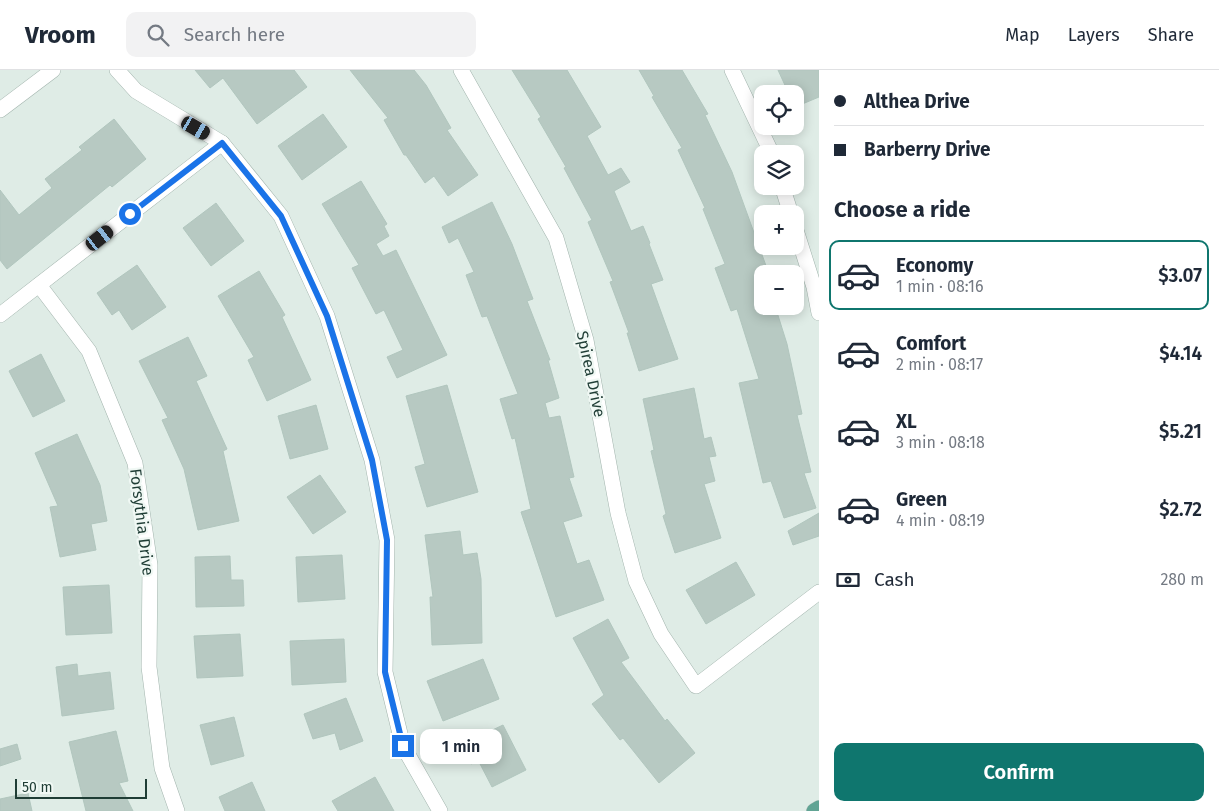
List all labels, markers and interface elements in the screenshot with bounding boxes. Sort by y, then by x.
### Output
search box [126,12,476,57]
text: Vroom [25,21,96,49]
icon: search [144,21,172,49]
text: Search here [184,23,285,46]
text: Map [1005,24,1040,46]
text: Layers [1068,24,1120,46]
text: Share [1148,24,1194,46]
map controls [754,85,804,315]
button: locate [754,85,804,135]
text: Althea Drive [864,90,970,113]
car [179,114,212,142]
text: Barberry Drive [864,138,991,161]
button: layers [754,145,804,195]
text: Choose a ride [834,196,970,223]
route start [119,203,141,225]
button: + [754,205,804,255]
car [83,223,116,253]
icon: car [836,253,881,298]
text: Economy [896,254,973,277]
text: $3.07 [1158,264,1202,287]
button: − [754,265,804,315]
text: 1 min · 08:16 [896,277,984,296]
street label: Spirea Drive [573,329,609,419]
icon: car [836,331,881,376]
text: Comfort [896,332,966,355]
text: $4.14 [1159,342,1202,365]
text: 2 min · 08:17 [896,355,983,374]
icon: car [836,409,881,454]
text: XL [896,410,917,433]
text: $5.21 [1159,420,1202,443]
text: 3 min · 08:18 [896,433,985,452]
street label: Forsythia Drive [126,467,158,577]
icon: car [836,487,881,532]
text: Green [896,488,947,511]
text: $2.72 [1159,498,1202,521]
text: 4 min · 08:19 [896,511,985,530]
icon: cash [834,566,862,594]
text: Cash [874,568,915,591]
text: 280 m [1160,570,1204,589]
callout: 1 min [420,728,503,764]
route end [392,735,414,757]
text: 1 min [442,737,480,756]
button: Confirm [834,743,1204,801]
scale bar [15,776,148,799]
text: 50 m [22,779,53,796]

